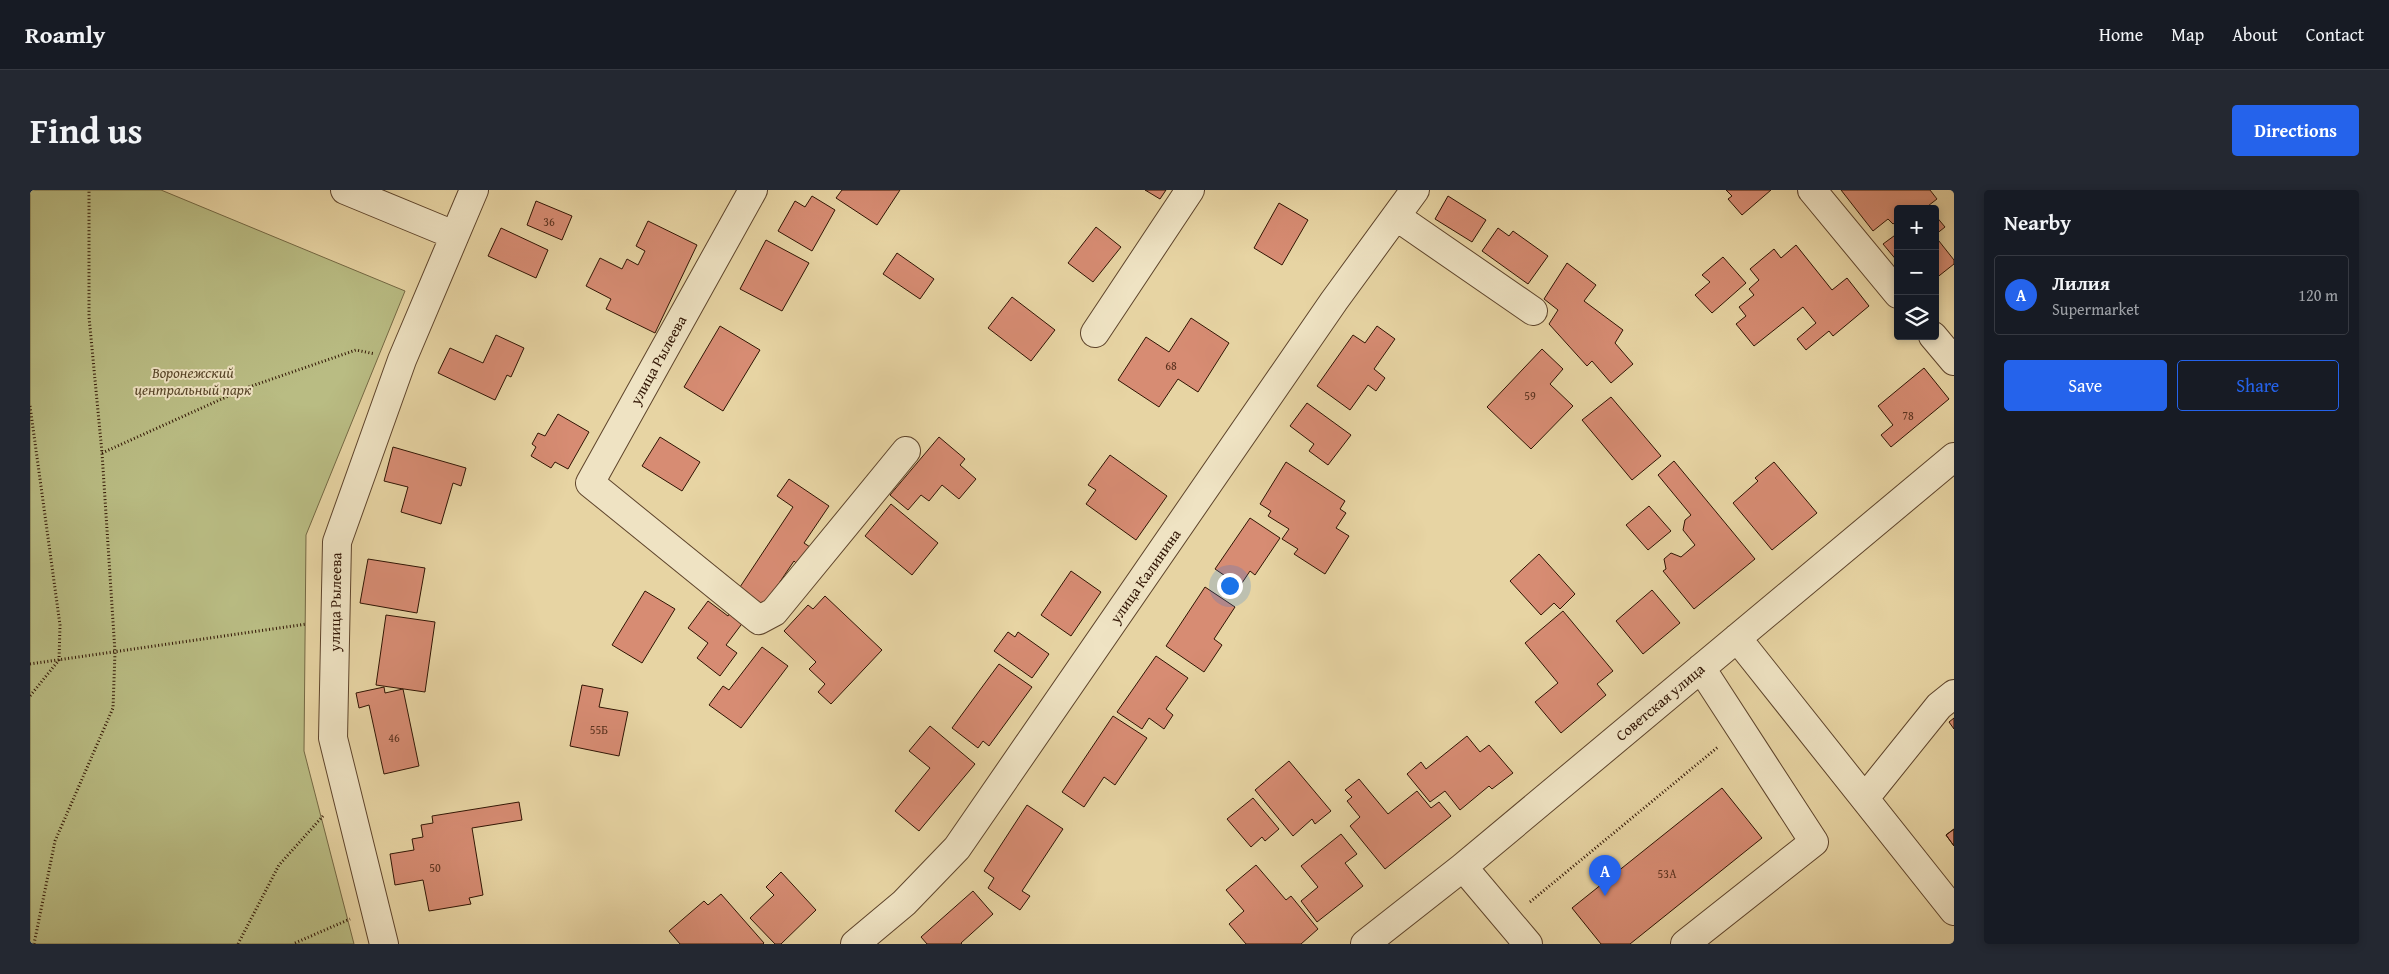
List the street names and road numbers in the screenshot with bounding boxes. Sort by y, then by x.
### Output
street label: улица Рылеева [624,311,692,409]
street label: улица Калинина [1104,524,1186,628]
street label: улица Рылеева [324,551,346,653]
street label: Советская улица [1611,658,1710,746]

